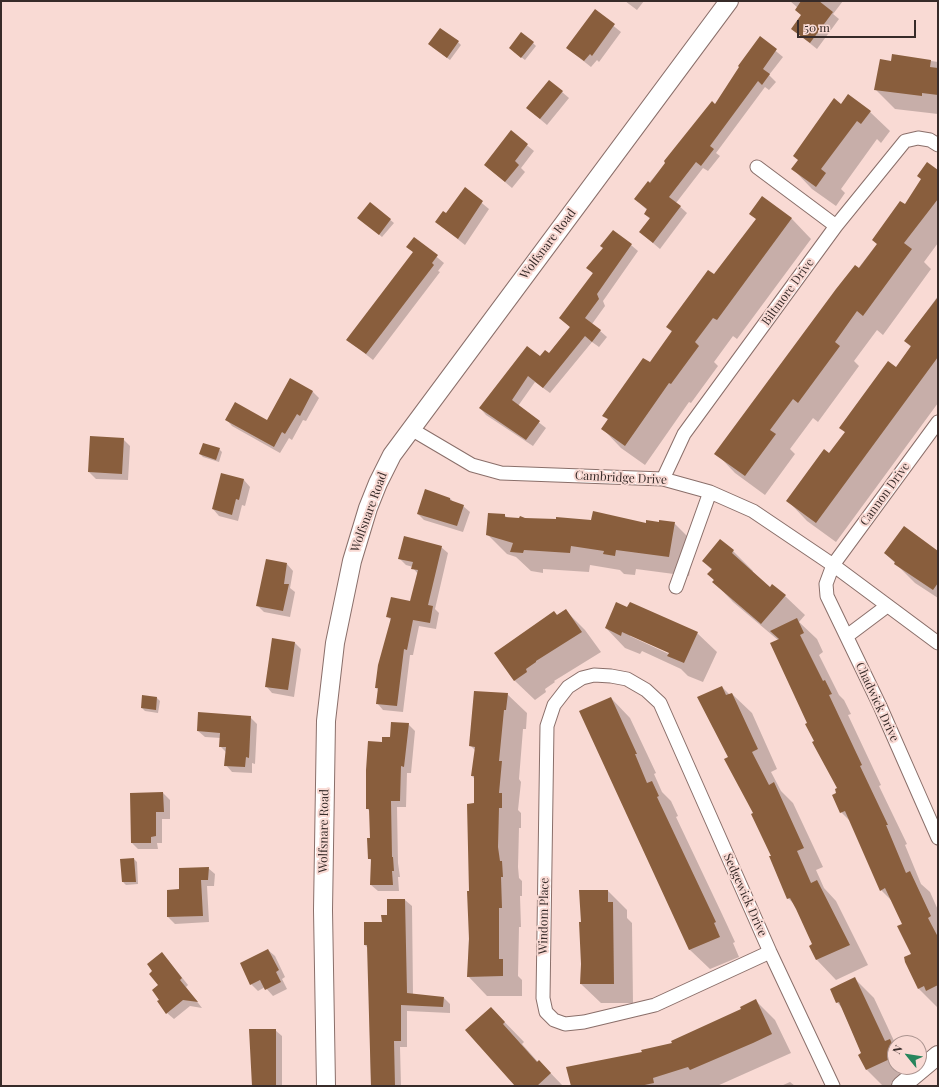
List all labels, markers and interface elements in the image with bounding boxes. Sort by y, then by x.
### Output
scale bar [799,12,918,38]
text: 50 m [804,19,830,35]
street label: Wolfsnare Road [517,206,579,282]
street label: Biltmore Drive [759,256,817,328]
street label: Cannon Drive [857,460,913,528]
street label: Cambridge Drive [575,468,667,488]
street label: Wolfsnare Road [348,470,390,554]
street label: Chadwick Drive [852,660,902,744]
street label: Wolfsnare Road [316,789,332,873]
street label: Sedgewick Drive [720,851,770,939]
street label: Windom Place [536,878,552,954]
north arrow [887,1035,927,1075]
text: N [889,1042,906,1056]

